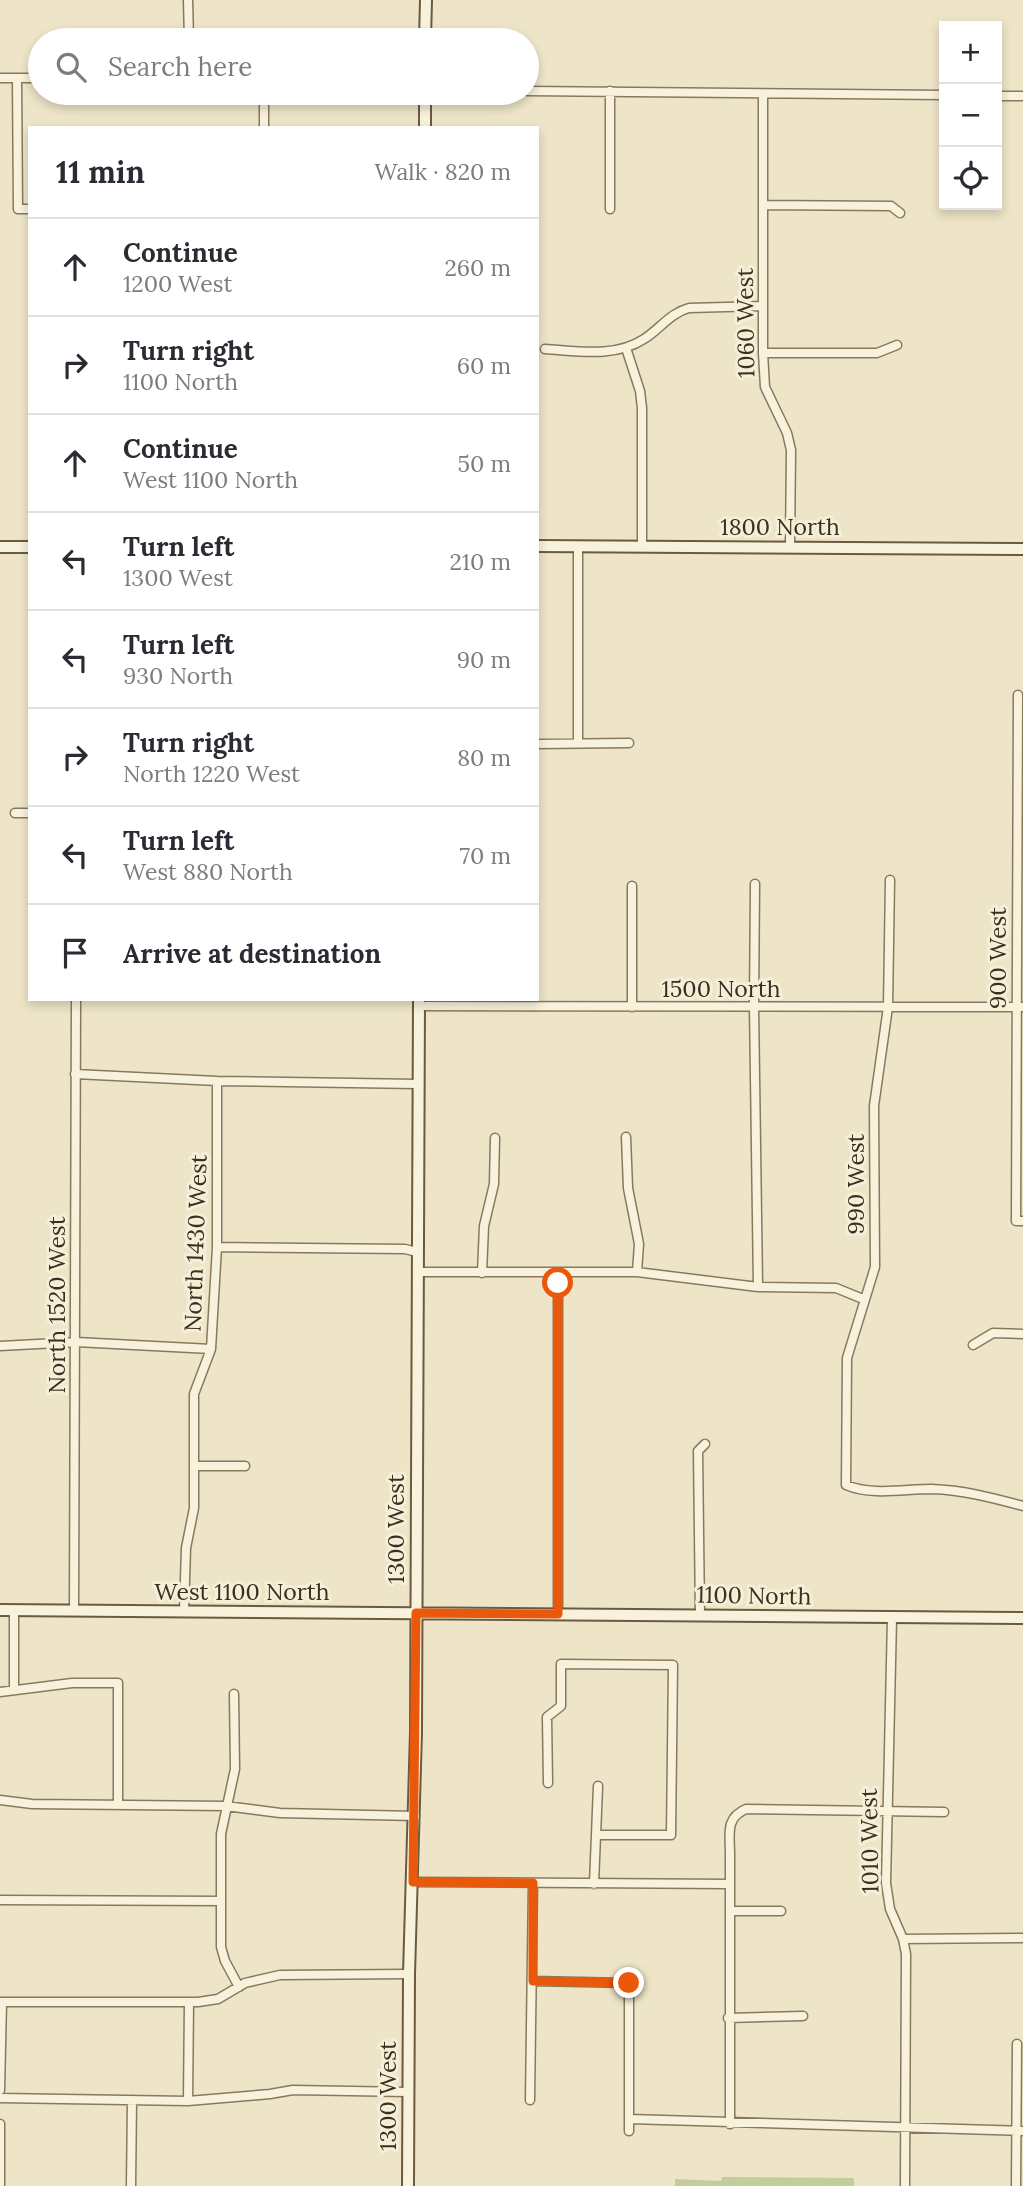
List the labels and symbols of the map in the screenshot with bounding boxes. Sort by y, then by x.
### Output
street label: 1060 West [730,268,760,378]
street label: 1800 North [720,512,840,541]
street label: 900 West [983,907,1012,1009]
street label: 1500 North [661,974,781,1003]
street label: 990 West [841,1133,870,1234]
street label: North 1430 West [177,1154,213,1332]
street label: North 1520 West [42,1216,71,1394]
route start [542,1267,573,1298]
street label: 1300 West [381,1474,410,1584]
street label: West 1100 North [155,1577,330,1606]
street label: 1100 North [696,1579,812,1611]
street label: 1010 West [854,1788,884,1894]
route end [613,1967,644,1998]
street label: 1300 West [373,2041,402,2151]

